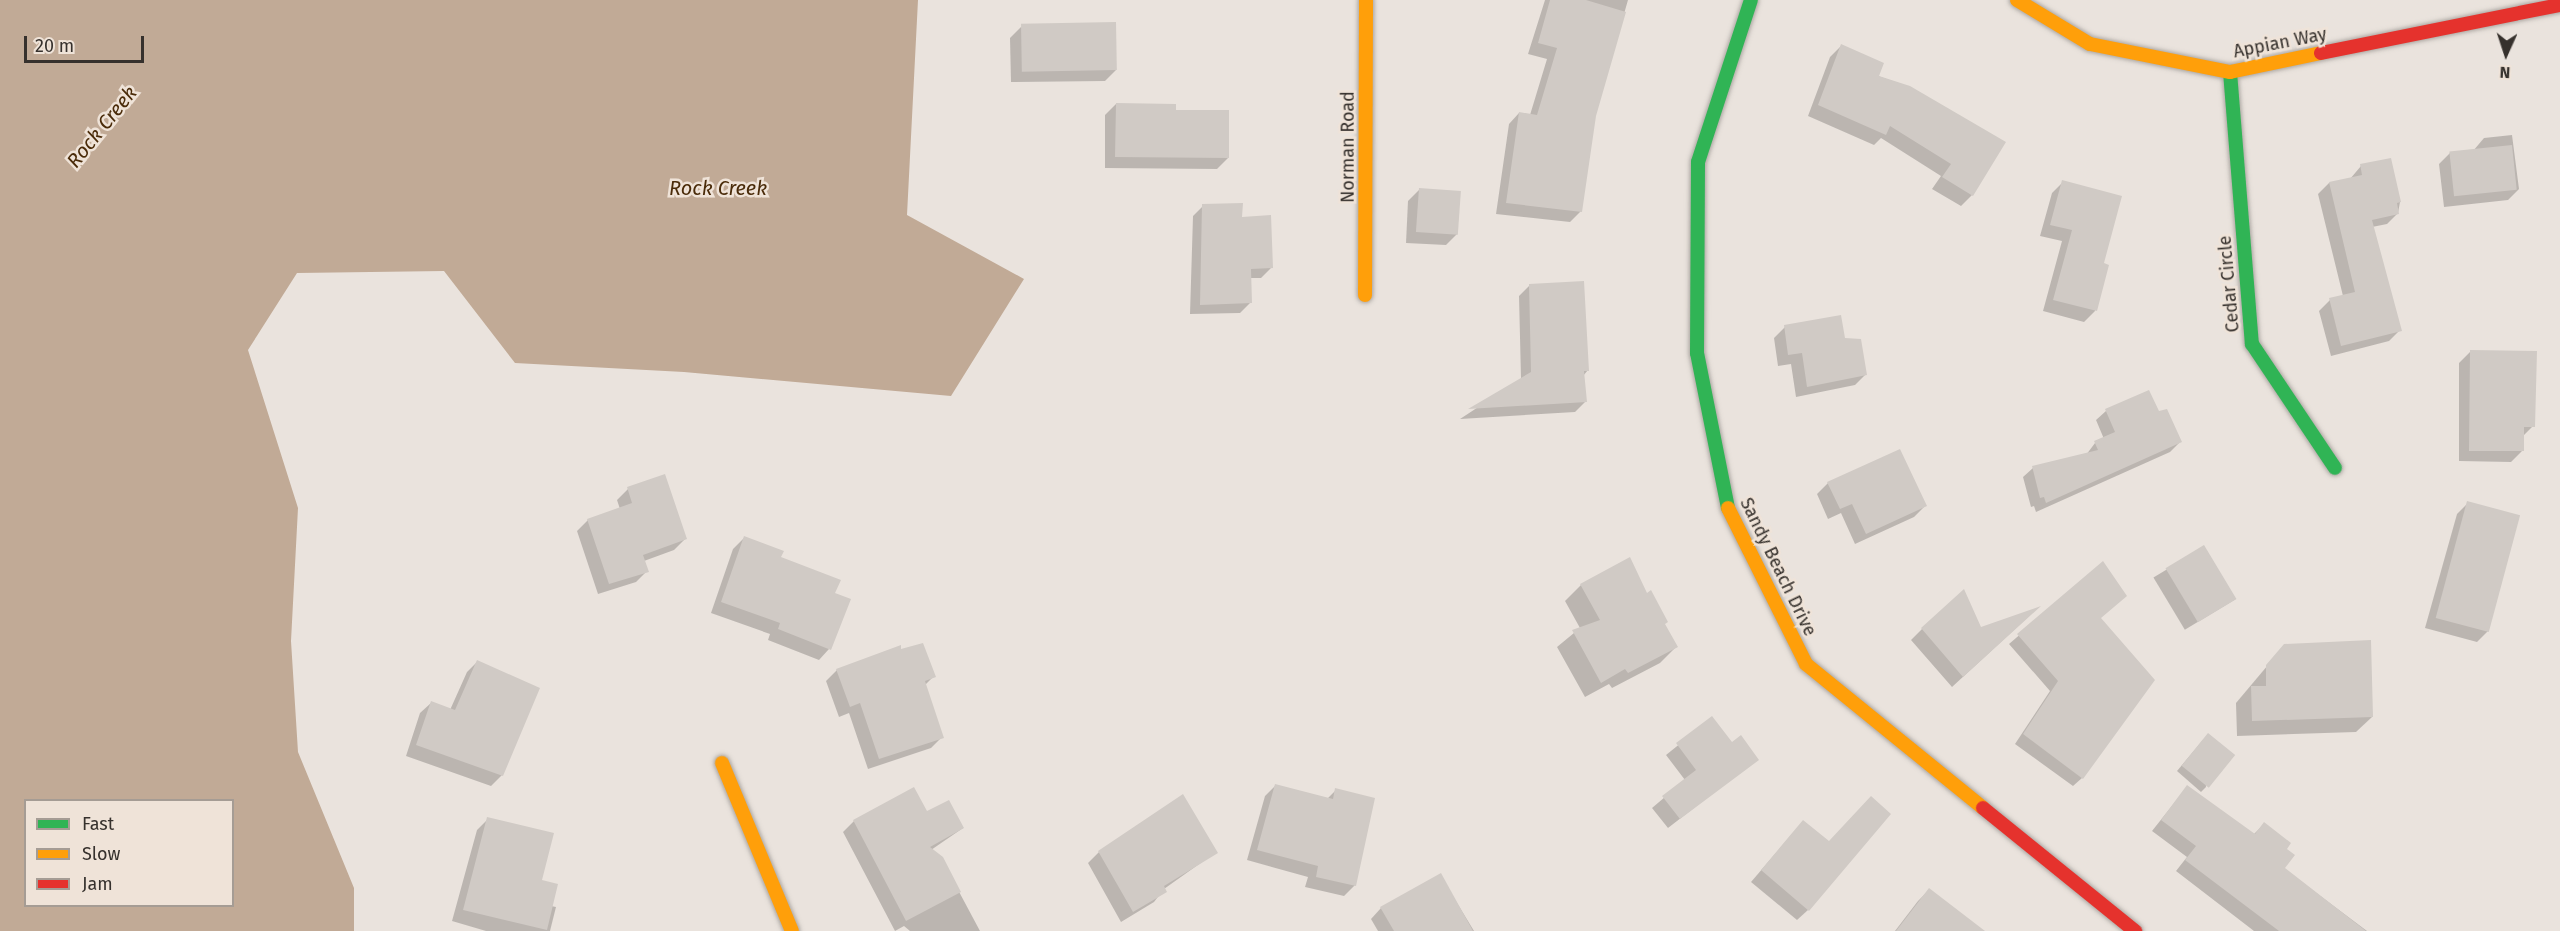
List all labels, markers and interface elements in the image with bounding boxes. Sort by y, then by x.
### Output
street label: Appian Way [2232,23,2328,63]
scale bar [27,24,147,62]
north arrow [2476,24,2536,84]
text: 20 m [35,35,74,57]
text: N [2499,63,2511,82]
water label: Rock Creek [62,81,142,173]
street label: Norman Road [1337,91,1359,203]
water label: Rock Creek [669,176,767,200]
street label: Cedar Circle [2214,235,2244,333]
street label: Sandy Beach Drive [1735,494,1821,640]
legend [24,799,234,907]
text: Fast [82,813,114,835]
text: Slow [82,843,120,865]
text: Jam [82,873,113,895]

